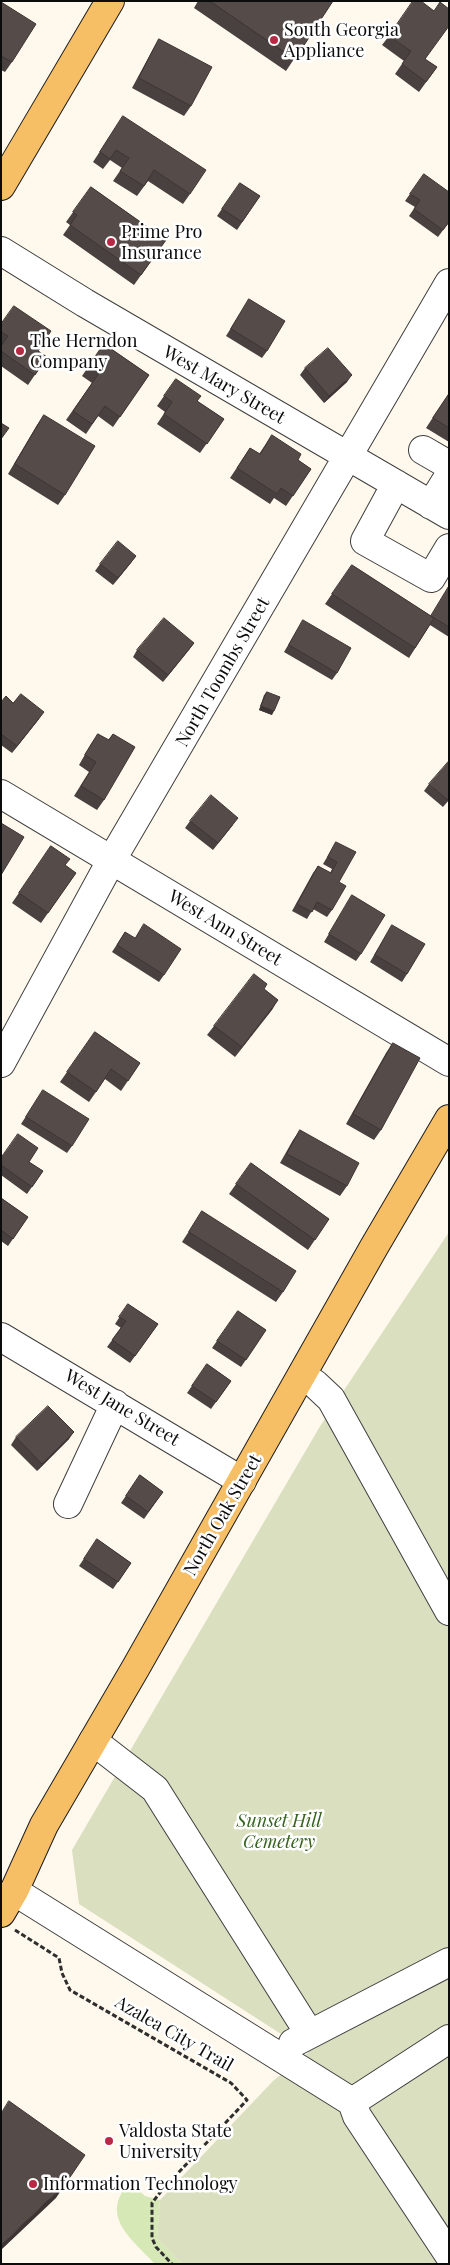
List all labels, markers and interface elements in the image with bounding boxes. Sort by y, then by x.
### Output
place label: South Georgia Appliance [284,19,399,62]
marker: South Georgia Appliance [268,34,280,46]
place label: Prime Pro Insurance [121,221,202,264]
marker: Prime Pro Insurance [105,236,117,248]
place label: The Herndon Company [30,330,137,372]
street label: West Mary Street [159,341,289,429]
marker: The Herndon Company [14,345,26,357]
street label: North Toombs Street [171,594,275,750]
street label: West Ann Street [164,886,286,970]
street label: West Jane Street [61,1365,183,1451]
street label: North Oak Street [179,1450,267,1580]
park label: Sunset Hill Cemetery [237,1810,321,1852]
street label: Azalea City Trail [111,1992,237,2076]
place label: Valdosta State University [119,2120,232,2162]
marker: Valdosta State University [103,2135,115,2147]
place label: Information Technology [43,2173,238,2195]
marker: Information Technology [27,2178,39,2190]

